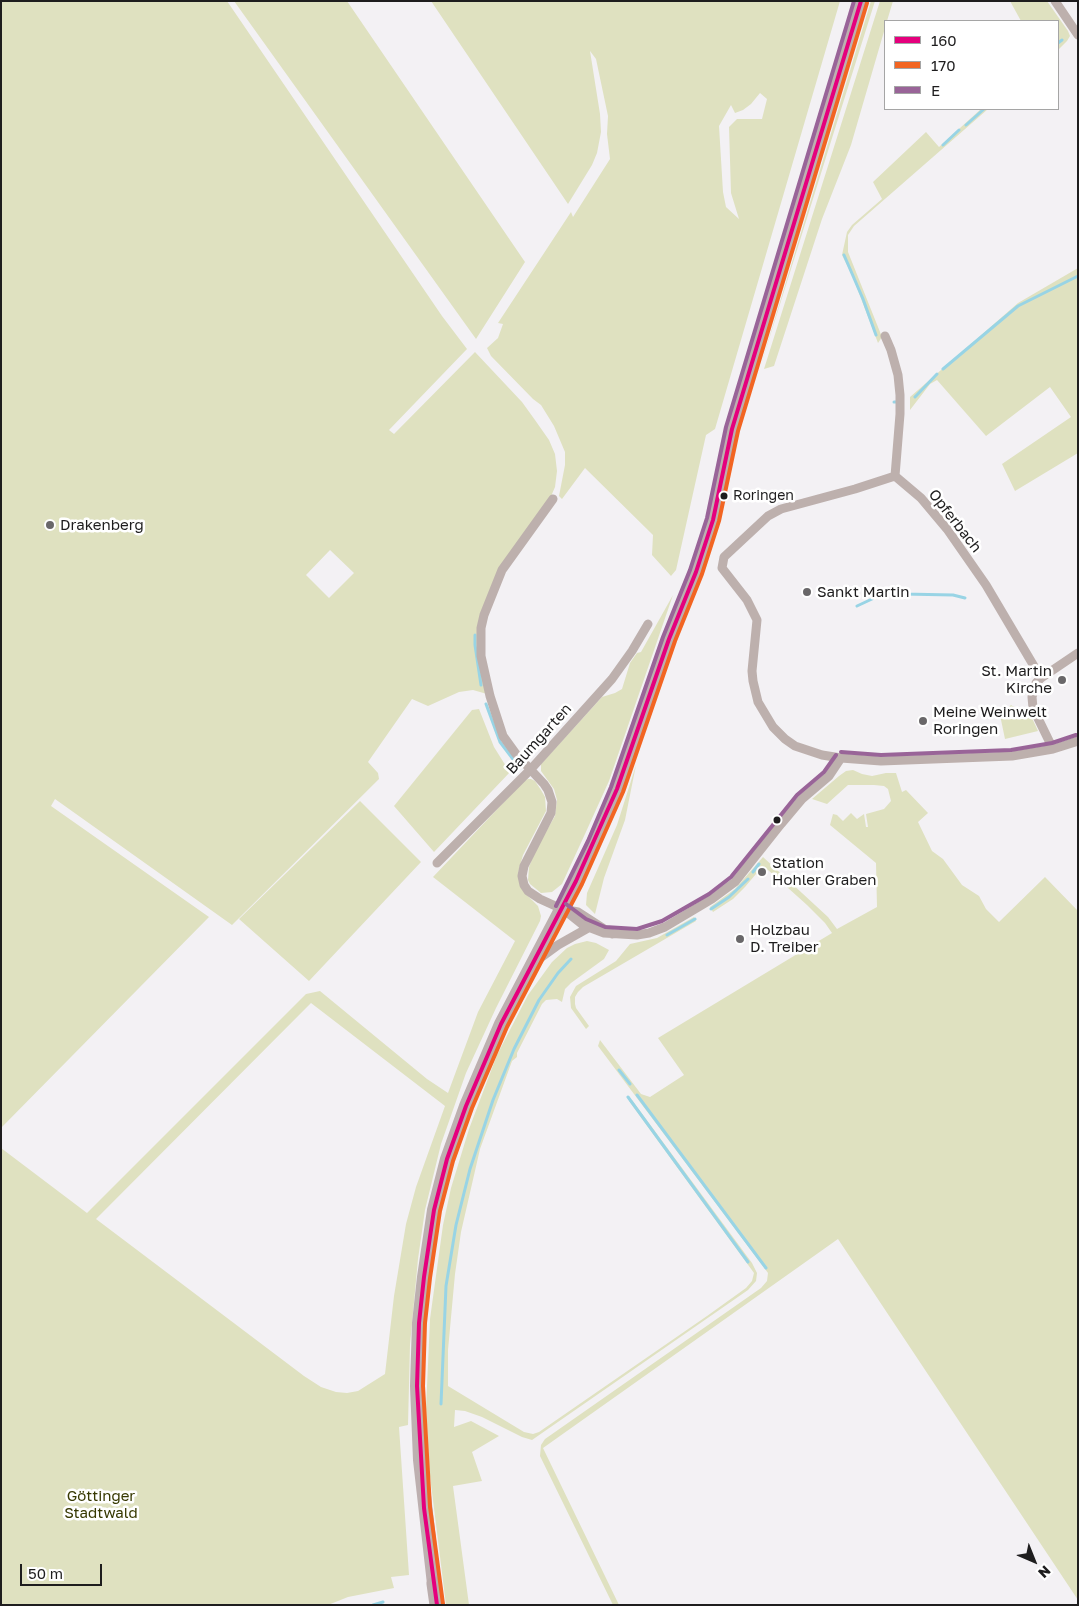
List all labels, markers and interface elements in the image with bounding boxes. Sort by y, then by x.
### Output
legend [884,20,1059,110]
text: 160 [931,31,957,49]
text: 170 [931,56,956,74]
text: E [931,81,940,99]
street label: Opferbach [925,486,985,556]
place label: Roringen [733,488,794,504]
marker: Roringen [719,491,729,501]
place label: Drakenberg [60,516,144,534]
marker: Drakenberg [44,519,56,531]
place label: Sankt Martin [817,583,910,601]
marker: Sankt Martin [801,586,813,598]
place label: St. Martin Kirche [981,662,1052,697]
marker: St. Martin Kirche [1056,674,1068,686]
street label: Baumgarten [503,700,575,778]
place label: Meine Weinwelt Roringen [933,703,1047,738]
marker: Meine Weinwelt Roringen [917,715,929,727]
unlabelled marker [772,815,782,825]
place label: Station Hohler Graben [772,854,876,889]
marker: Station Hohler Graben [756,866,768,878]
place label: Holzbau D. Treiber [750,921,819,956]
marker: Holzbau D. Treiber [734,933,746,945]
park label: Göttinger Stadtwald [64,1487,138,1522]
north arrow [1009,1536,1059,1586]
scale bar [22,1554,105,1586]
text: N [1035,1562,1055,1582]
text: 50 m [28,1564,63,1582]

